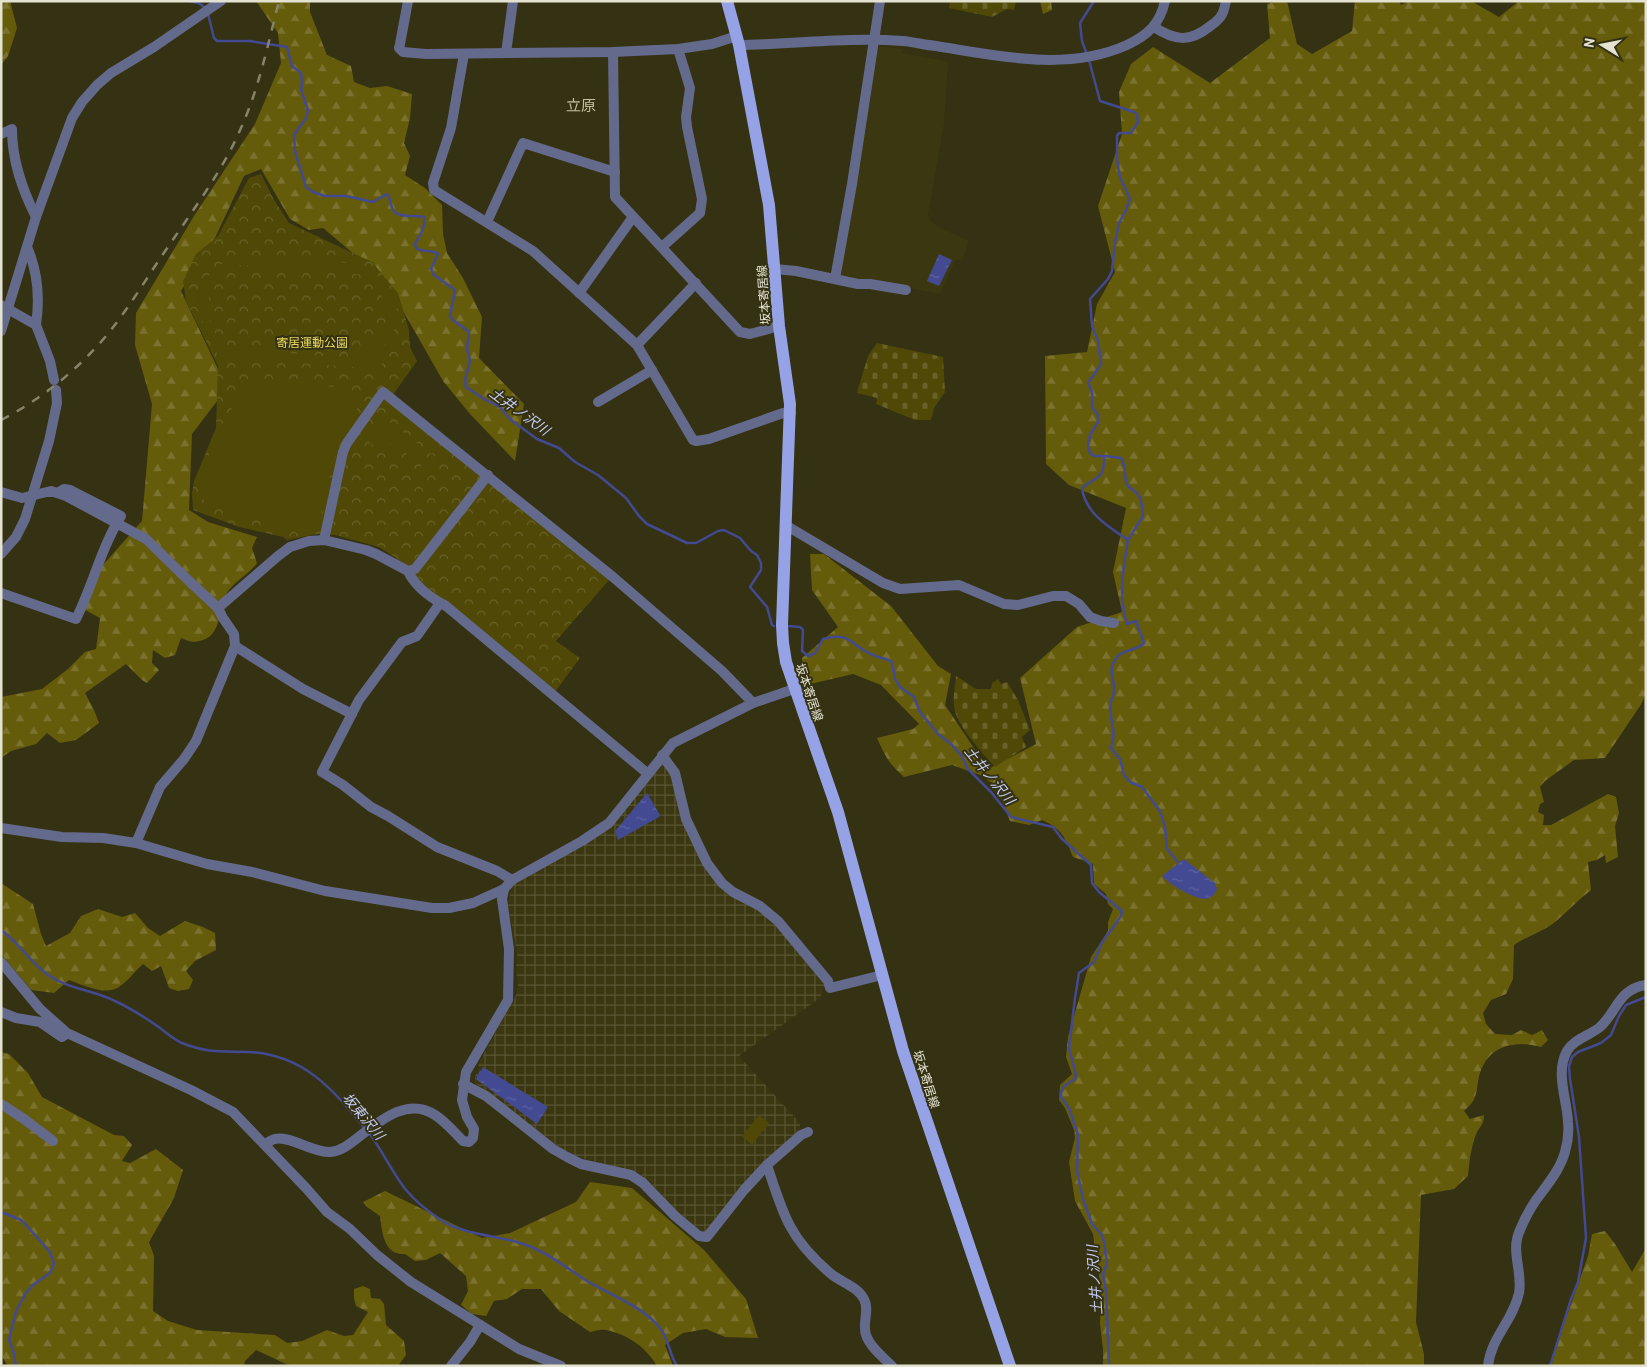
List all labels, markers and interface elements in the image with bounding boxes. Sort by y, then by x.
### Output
north arrow [1577,20,1627,70]
text: N [1580,37,1598,49]
district label: 立原 [566,96,596,114]
street label: 坂本寄居線 [754,265,772,325]
park label: 寄居運動公園 [276,335,348,349]
water label: 土井ノ沢川 [487,384,555,440]
street label: 坂本寄居線 [794,661,826,723]
water label: 土井ノ沢川 [961,742,1020,809]
street label: 坂本寄居線 [911,1048,943,1110]
water label: 坂東沢川 [339,1089,390,1144]
water label: 土井ノ沢川 [1083,1242,1105,1316]

